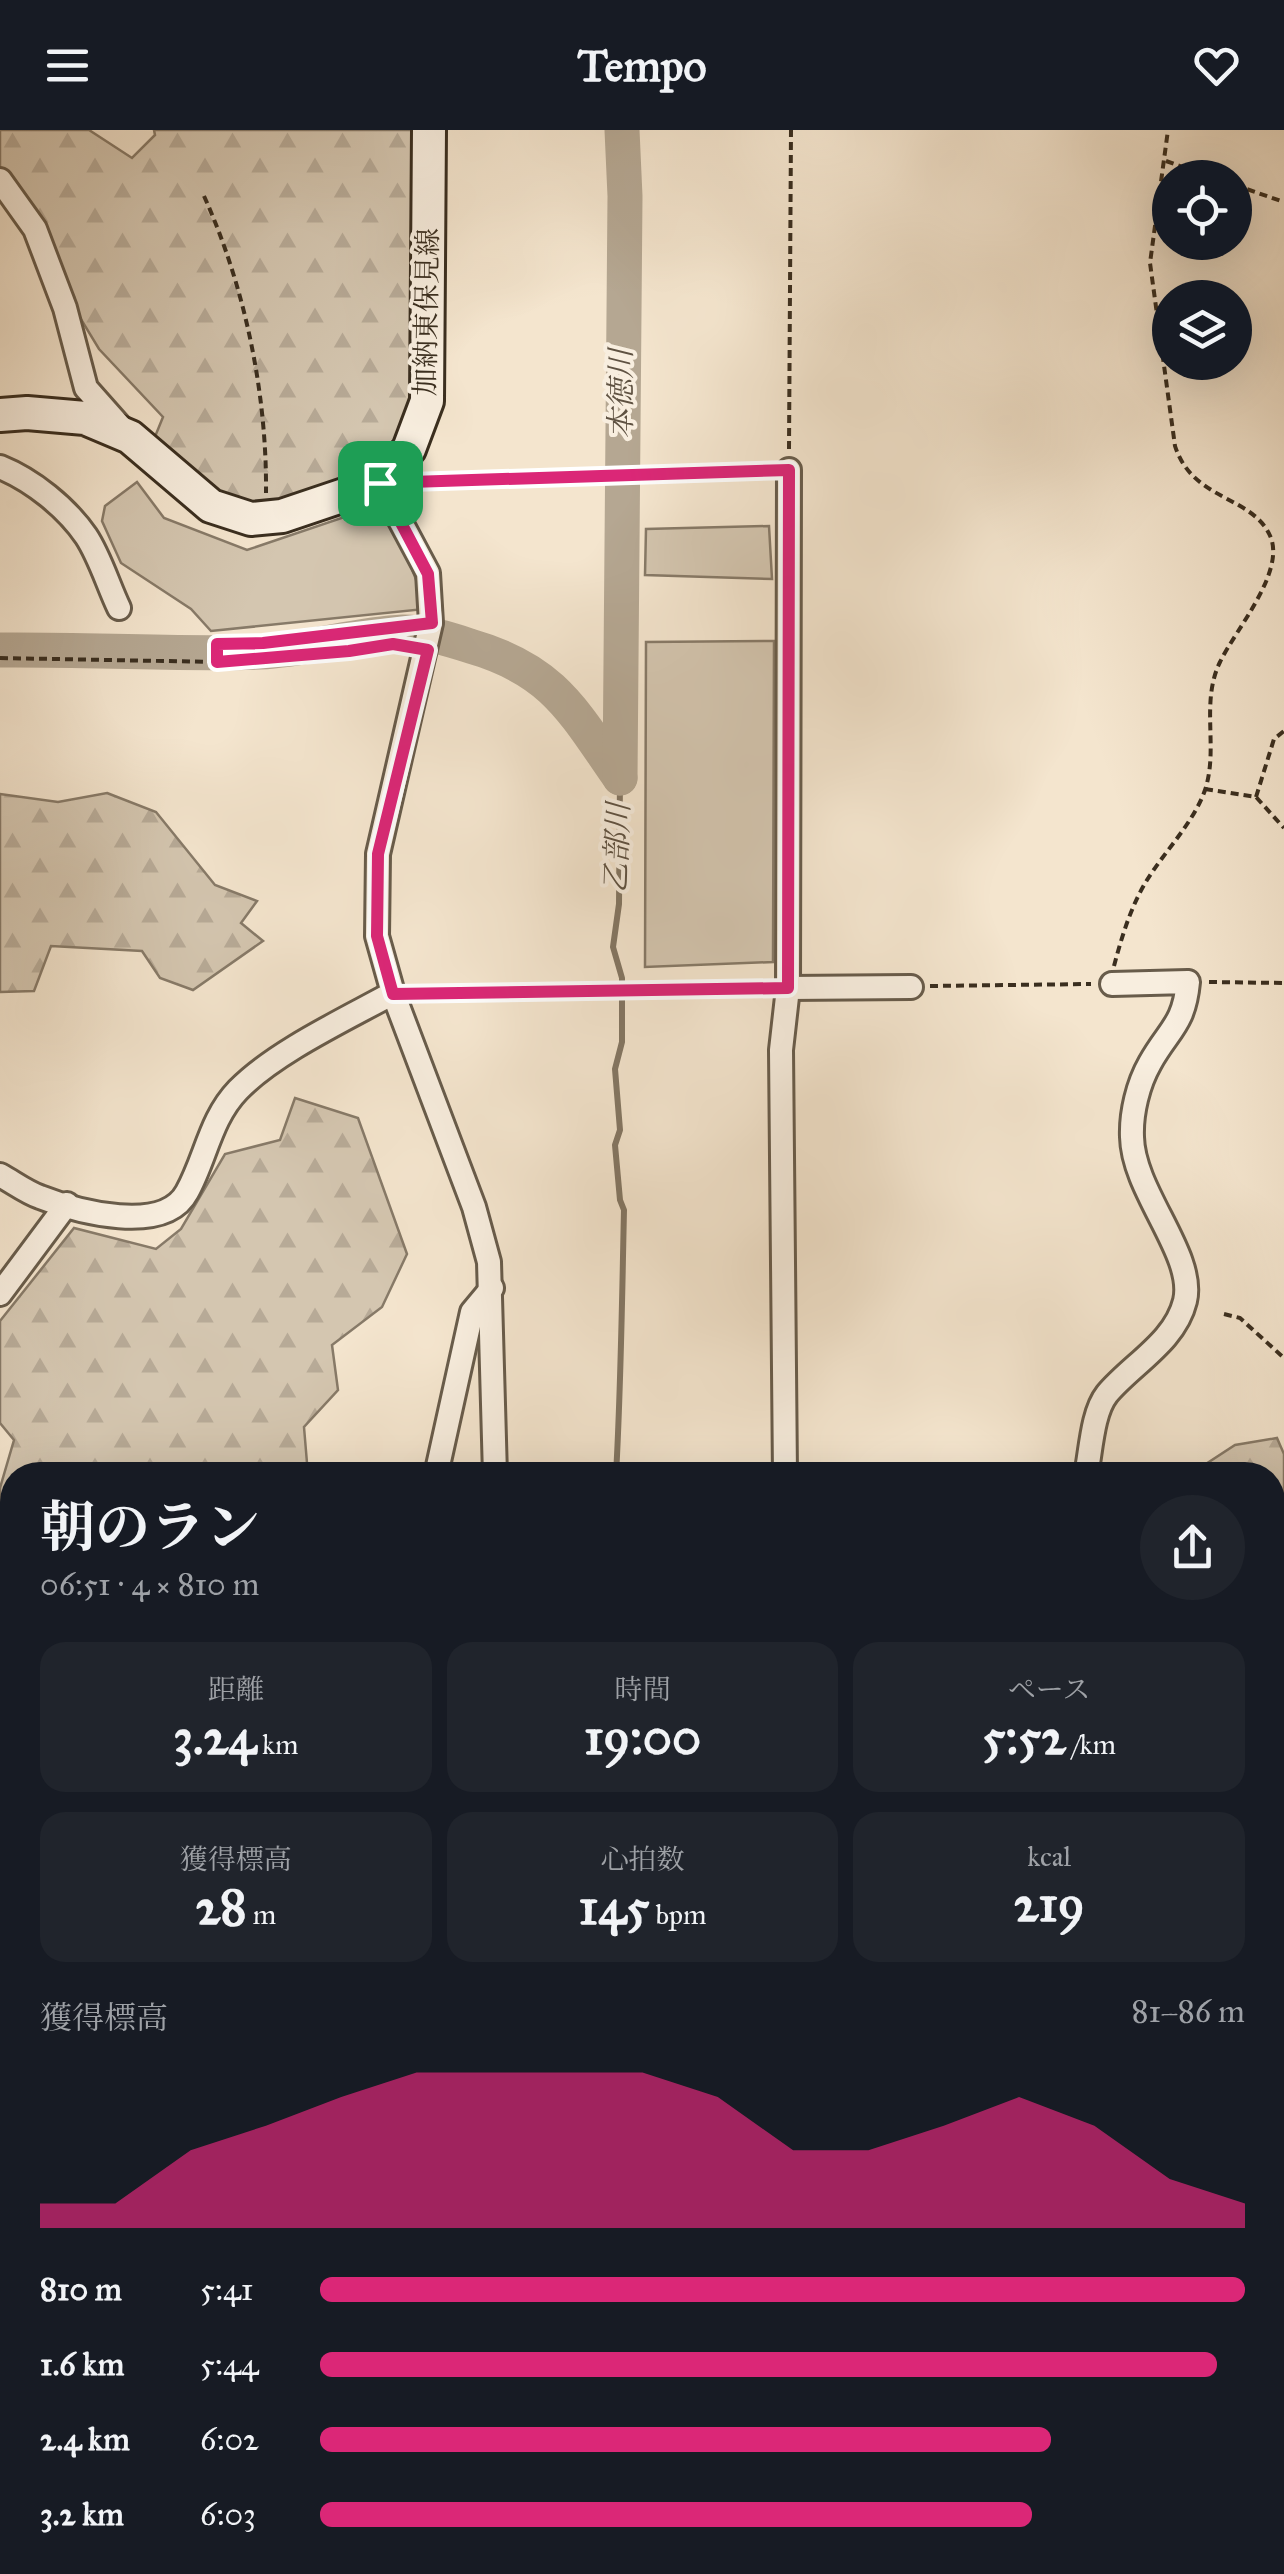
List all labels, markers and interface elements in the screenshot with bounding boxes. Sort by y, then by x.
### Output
icon: menu [40,38,95,93]
text: Tempo [577,38,707,93]
icon: heart [1189,38,1244,93]
map controls [1152,160,1252,380]
button: locate [1152,160,1252,260]
street label: 加納東保見線 [408,228,445,396]
button: layers [1152,280,1252,380]
water label: 本徳川 [603,346,639,439]
pin [338,441,423,526]
icon: arrive [353,456,408,511]
water label: 乙部川 [597,799,637,894]
text: 朝のラン [40,1494,260,1561]
button: share [1140,1495,1245,1600]
text: 06:51 · 4 × 810 m [40,1565,259,1604]
text: 距離 [208,1672,264,1707]
text: 時間 [614,1672,671,1707]
text: ペース [1008,1672,1090,1707]
text: 3.24 [173,1707,256,1768]
text: 19:00 [584,1707,701,1768]
text: 5:52 [982,1707,1066,1768]
text: km [256,1727,299,1762]
text: /km [1066,1727,1116,1762]
text: kcal [1027,1839,1071,1874]
text: 獲得標高 [180,1842,292,1877]
text: 心拍数 [600,1842,685,1877]
text: 219 [1014,1874,1085,1935]
text: 28 [195,1877,247,1938]
text: 145 [579,1877,649,1938]
text: m [247,1897,276,1932]
text: bpm [649,1897,706,1932]
text: 81–86 m [1131,1992,1245,2031]
text: 獲得標高 [40,1999,168,2038]
text: 810 m [40,2270,122,2309]
text: 5:41 [200,2270,253,2309]
text: 1.6 km [40,2345,124,2384]
text: 5:44 [200,2345,259,2384]
text: 2.4 km [40,2420,130,2459]
text: 6:02 [200,2420,259,2459]
text: 3.2 km [40,2495,124,2534]
text: 6:03 [200,2495,256,2534]

